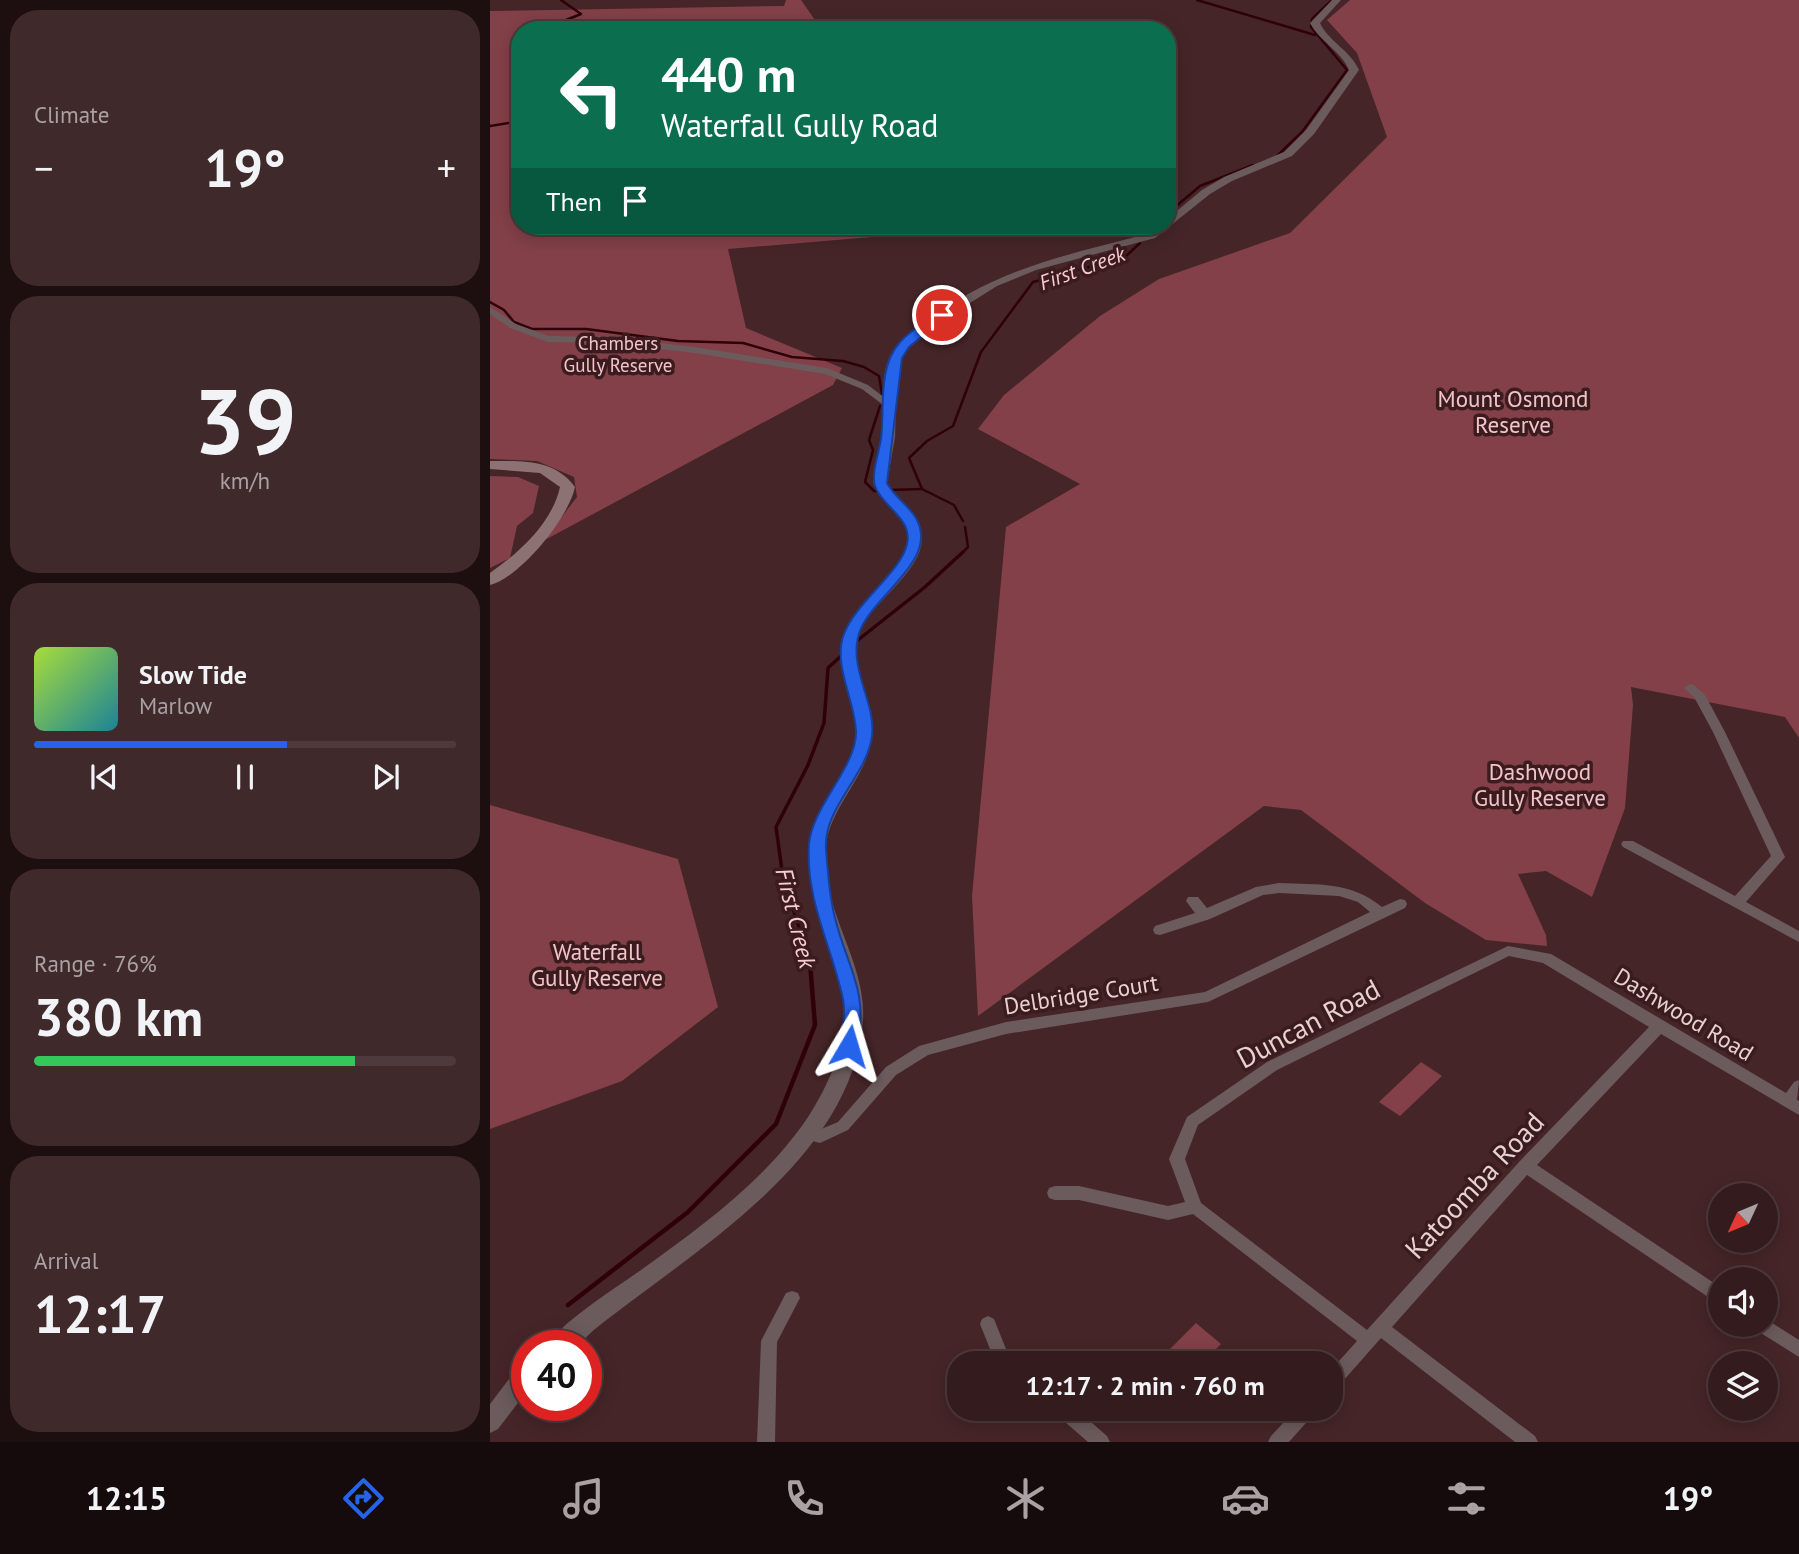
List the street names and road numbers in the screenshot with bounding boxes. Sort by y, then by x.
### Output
street label: Dashwood Road [1609,961,1759,1067]
street label: Delbridge Court [1002,967,1160,1021]
street label: Duncan Road [1230,970,1386,1076]
street label: Katoomba Road [1396,1104,1552,1266]

